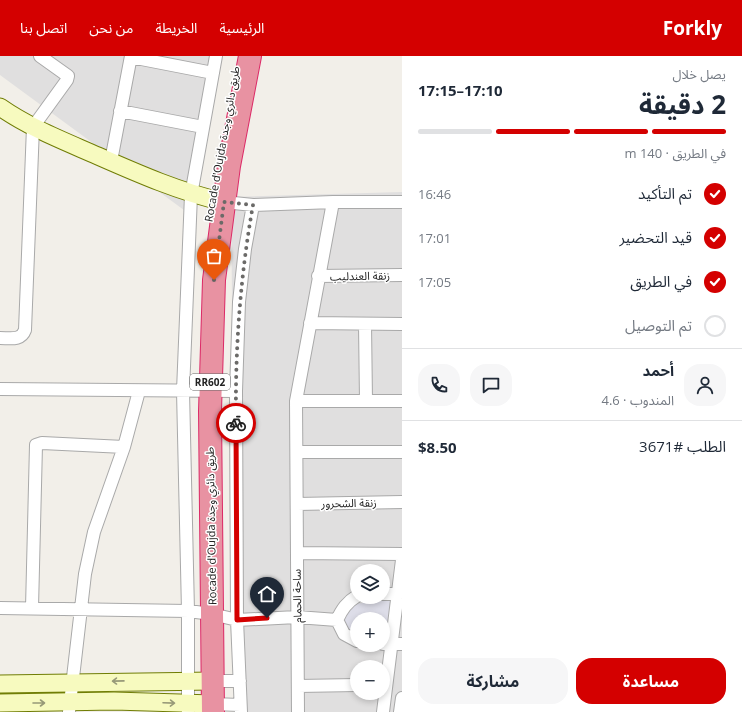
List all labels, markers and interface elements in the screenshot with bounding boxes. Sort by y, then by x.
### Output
text: Forkly [663,15,722,41]
text: اتصل بنا [20,18,67,37]
text: من نحن [89,18,133,37]
text: الخريطة [155,18,197,37]
text: الرئيسية [219,18,264,37]
street label: Rocade d'Oujda طريق دائري وجدة [200,65,245,224]
text: يصل خلال [672,65,726,83]
text: 17:10–17:15 [418,80,503,100]
text: 2 دقيقة [639,86,726,122]
text: في الطريق · 140 m [624,144,726,162]
text: تم التأكيد [638,183,692,203]
icon: check [704,183,726,205]
text: 16:46 [418,185,451,203]
text: قيد التحضير [619,227,692,247]
icon: check [704,227,726,249]
text: 17:01 [418,229,451,247]
pin [197,239,231,280]
icon: bag [203,245,225,267]
street label: زنقة العندليب [330,267,390,284]
text: في الطريق [630,271,692,291]
icon: check [704,271,726,293]
text: 17:05 [418,273,451,291]
text: تم التوصيل [625,315,692,335]
text: أحمد [643,360,674,380]
button: phone [418,364,460,406]
button: chat [470,364,512,406]
button: person [684,364,726,406]
road number: RR602 [190,374,230,390]
text: المندوب · 4.6 [601,391,674,409]
courier [216,403,256,443]
icon: bike [225,412,247,434]
text: الطلب #3671 [639,436,726,456]
text: $8.50 [418,437,457,457]
street label: Rocade d'Oujda طريق دائري وجدة [202,447,222,605]
street label: زنقة الشحرور [320,495,377,511]
map controls [350,564,390,700]
button: layers [350,564,390,604]
street label: ساحة الحمام [289,569,305,623]
pin [250,577,284,618]
icon: home [256,583,278,605]
button: + [350,612,390,652]
button: مشاركة [418,658,568,704]
button: مساعدة [576,658,726,704]
button: − [350,660,390,700]
one-way arrow [112,677,125,685]
one-way arrow [32,699,45,707]
one-way arrow [162,700,175,707]

